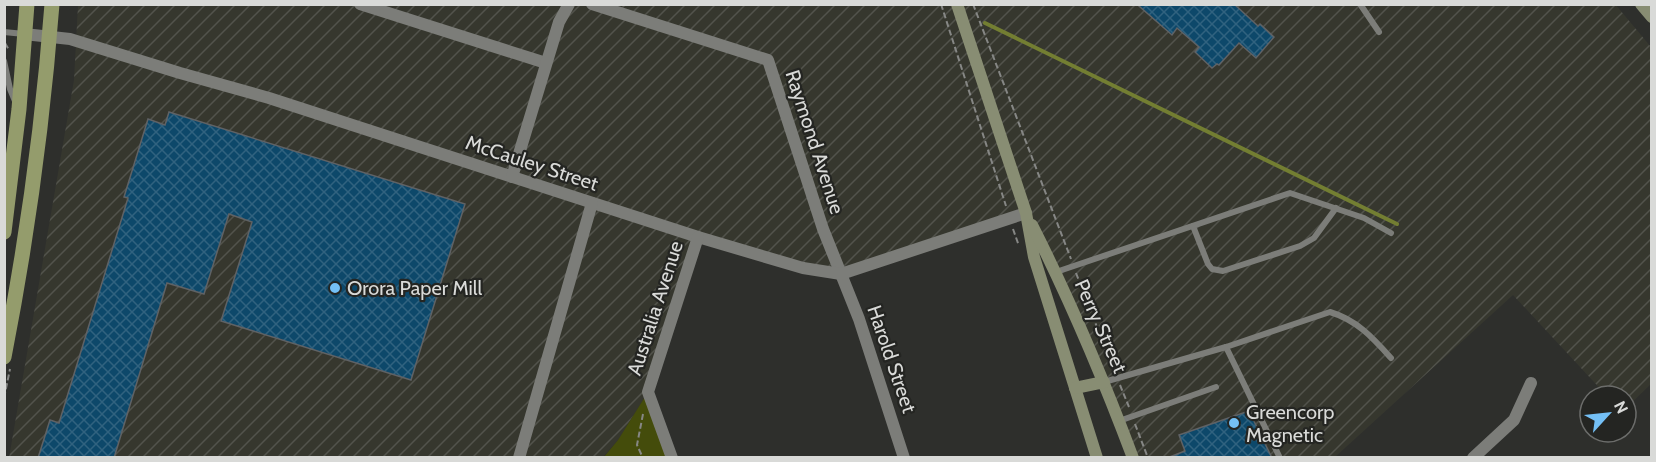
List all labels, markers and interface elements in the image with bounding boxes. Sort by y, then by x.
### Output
street label: Raymond Avenue [780,67,850,217]
street label: McCauley Street [463,130,602,196]
street label: Australia Avenue [622,238,688,378]
street label: Perry Street [1070,275,1132,377]
place label: Orora Paper Mill [347,276,483,300]
marker: Orora Paper Mill [328,281,342,295]
street label: Harold Street [862,302,922,416]
north arrow [1578,384,1638,444]
text: N [1610,398,1632,417]
place label: Greencorp Magnetic [1246,400,1334,447]
marker: Greencorp Magnetic [1227,416,1241,430]

